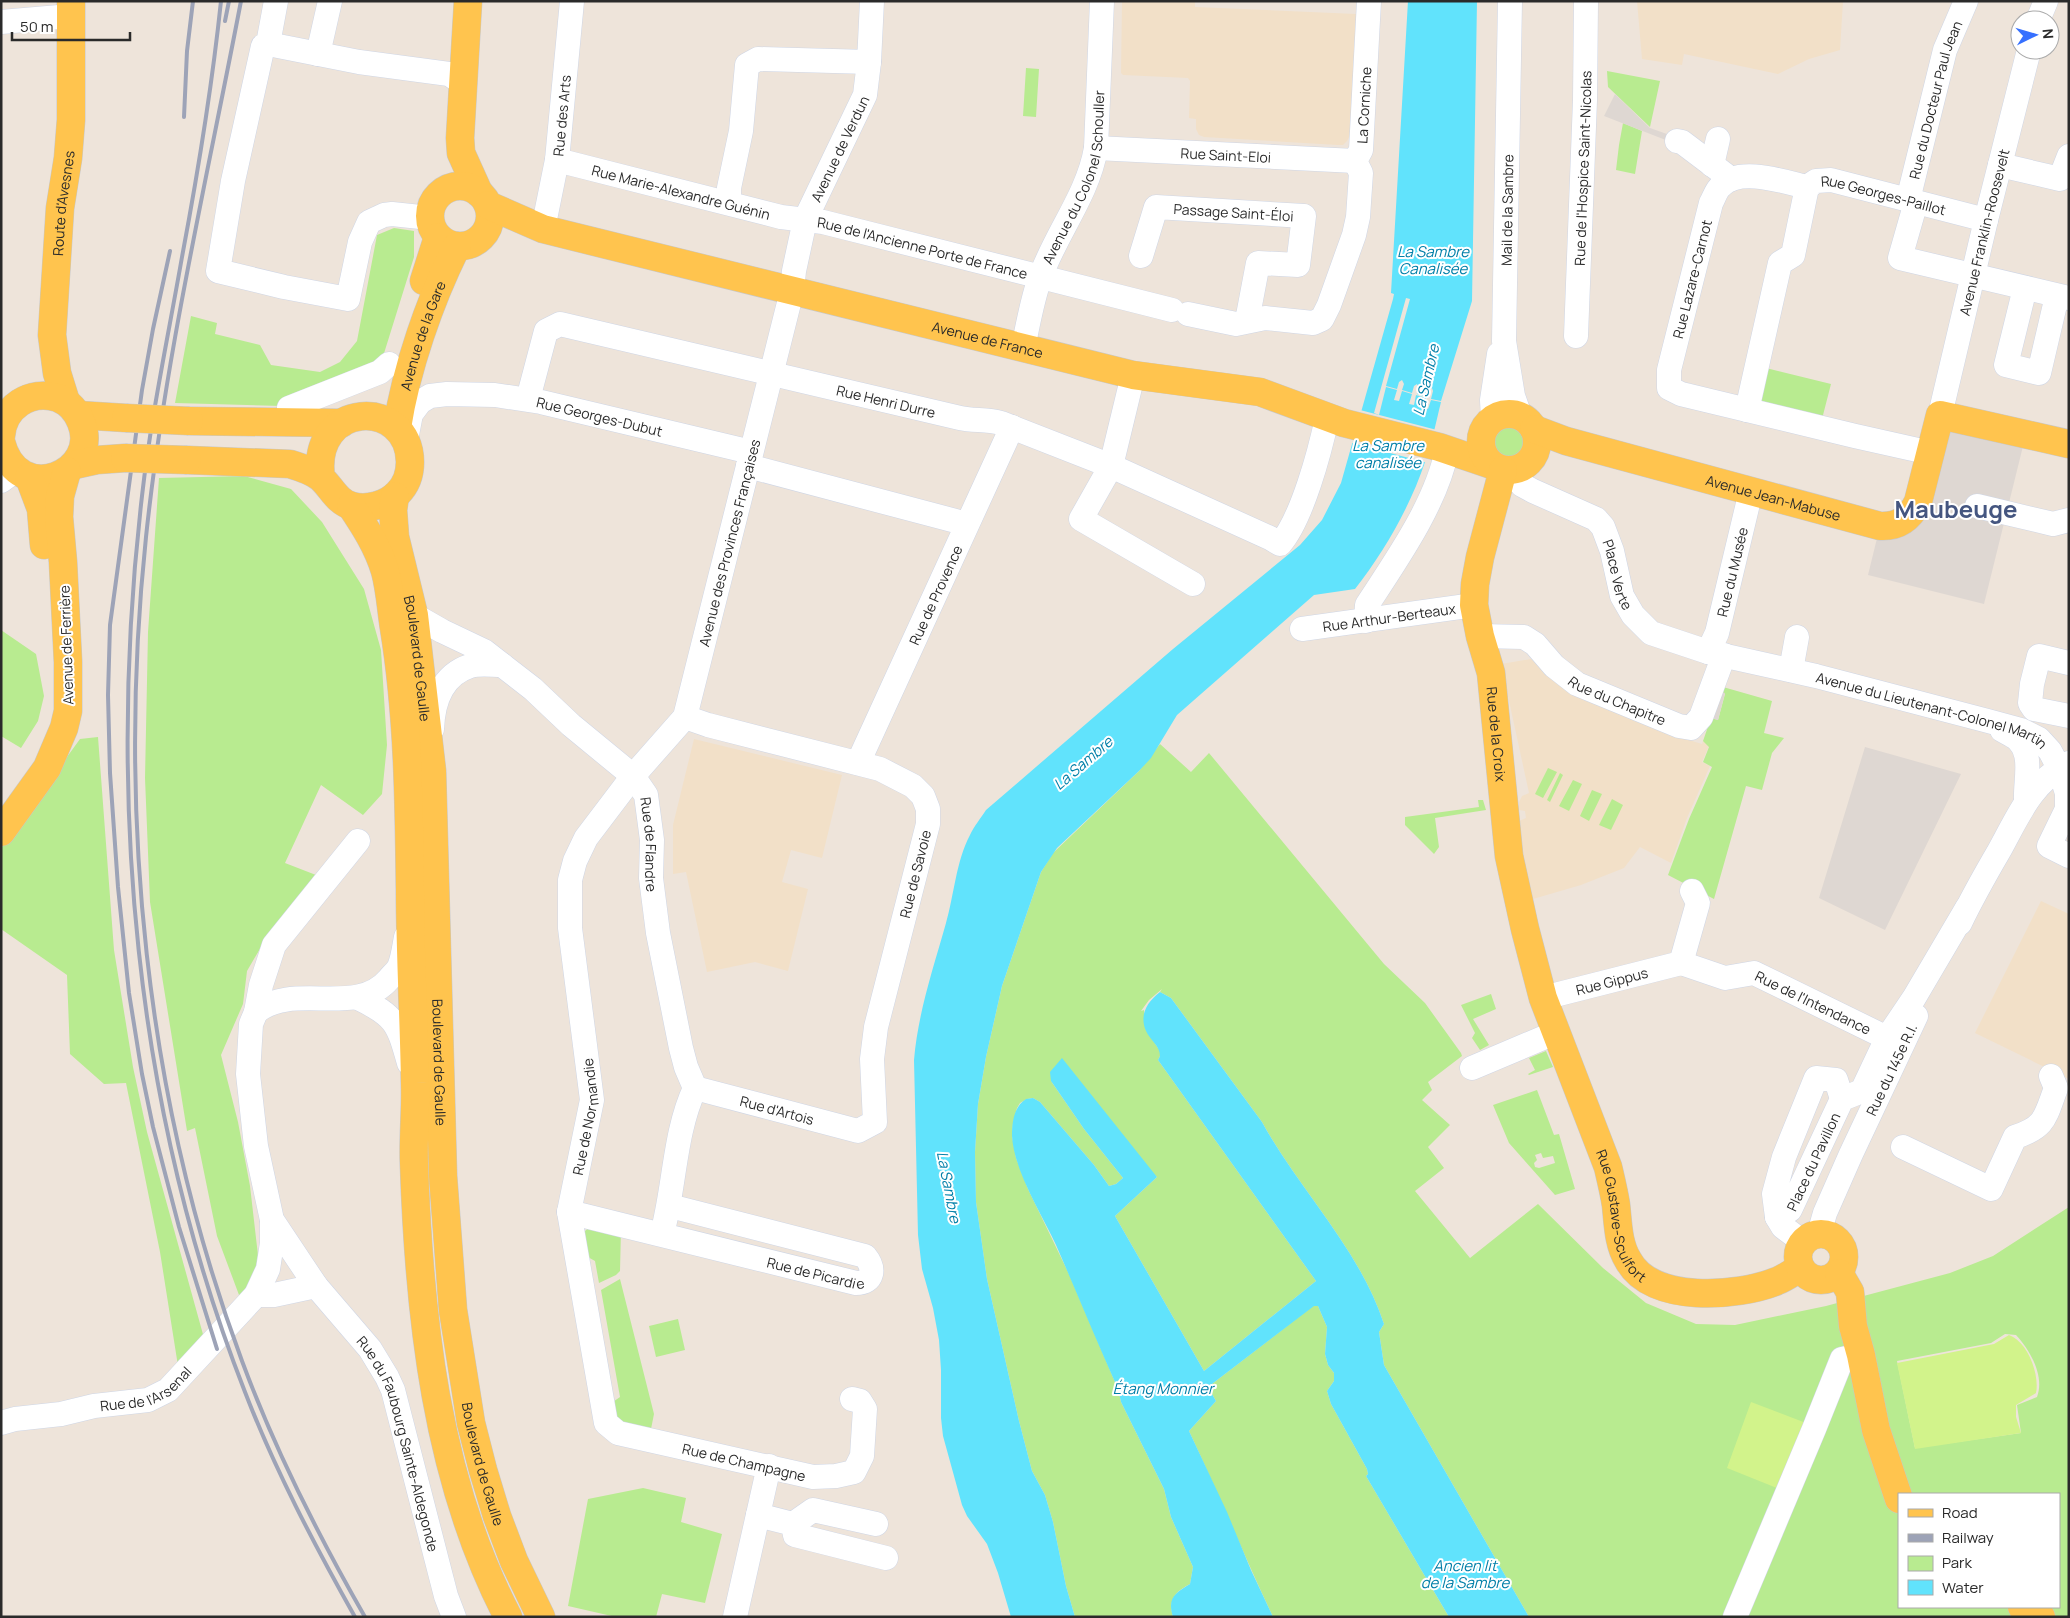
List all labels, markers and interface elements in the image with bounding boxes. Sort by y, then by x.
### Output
scale bar [12,10,130,42]
north arrow [2010,10,2060,60]
text: 50 m [20,16,54,37]
street label: Rue du Docteur Paul Jean [1904,17,1966,181]
text: N [2039,28,2058,40]
street label: La Corniche [1352,66,1375,144]
street label: Rue de l'Hospice Saint-Nicolas [1569,70,1595,266]
street label: Rue des Arts [548,74,574,157]
street label: Avenue du Colonel Schouller [1037,90,1108,267]
street label: Avenue de Verdun [806,92,873,205]
street label: Rue Saint-Eloi [1180,143,1272,166]
street label: Avenue Franklin-Roosevelt [1954,146,2013,317]
street label: Route d'Avesnes [48,150,78,256]
street label: Mail de la Sambre [1497,154,1517,266]
street label: Rue Marie-Alexandre Guénin [590,160,772,223]
street label: Rue Georges-Paillot [1820,170,1948,219]
street label: Passage Saint-Éloi [1173,199,1294,225]
street label: Rue de l'Ancienne Porte de France [816,212,1030,283]
street label: Rue Lazare-Carnot [1668,217,1716,340]
water label: La Sambre Canalisée [1397,241,1470,279]
street label: Avenue de la Gare [395,278,449,392]
street label: Avenue de France [930,316,1045,362]
water label: La Sambre [1408,341,1445,418]
street label: Rue Henri Durre [835,380,938,421]
street label: Rue Georges-Dubut [535,392,665,440]
water label: La Sambre canalisée [1352,435,1425,473]
street label: Avenue des Provinces Françaises [694,437,764,648]
street label: Avenue Jean-Mabuse [1704,470,1843,524]
district label: Maubeuge [1895,492,2017,525]
street label: Rue du Musée [1712,525,1752,618]
street label: Place Verte [1599,536,1637,613]
street label: Rue de Provence [904,542,966,648]
street label: Avenue de Ferrière [54,585,78,705]
street label: Boulevard de Gaulle [400,593,436,722]
street label: Rue Arthur-Berteaux [1321,598,1457,636]
street label: Avenue du Lieutenant-Colonel Martin [1814,667,2052,752]
street label: Rue du Chapitre [1565,671,1669,729]
street label: Rue de la Croix [1483,686,1511,783]
water label: La Sambre [1049,731,1118,795]
street label: Rue de Flandre [637,796,662,893]
street label: Rue de Savoie [895,828,935,920]
street label: Rue Gippus [1574,962,1650,999]
street label: Rue de l'Intendance [1752,966,1874,1038]
street label: Boulevard de Gaulle [429,999,451,1126]
street label: Rue du 145e R.I. [1861,1020,1921,1118]
street label: Rue de Normandie [567,1057,602,1177]
street label: Rue d'Artois [738,1091,816,1129]
street label: Place du Pavillon [1781,1109,1844,1214]
street label: Rue Gustave-Sculfort [1593,1146,1651,1286]
water label: La Sambre [932,1150,966,1226]
street label: Rue de Picardie [765,1252,866,1293]
street label: Rue du Faubourg Sainte-Aldegonde [353,1331,444,1554]
street label: Rue de l'Arsenal [99,1362,195,1415]
water label: Étang Monnier [1113,1378,1216,1399]
street label: Boulevard de Gaulle [458,1401,509,1528]
street label: Rue de Champagne [680,1439,808,1485]
legend [1898,1493,2060,1608]
text: Road [1942,1502,1978,1523]
text: Railway [1942,1527,1994,1548]
text: Park [1942,1552,1972,1573]
water label: Ancien lit de la Sambre [1421,1555,1511,1593]
text: Water [1942,1577,1984,1598]

